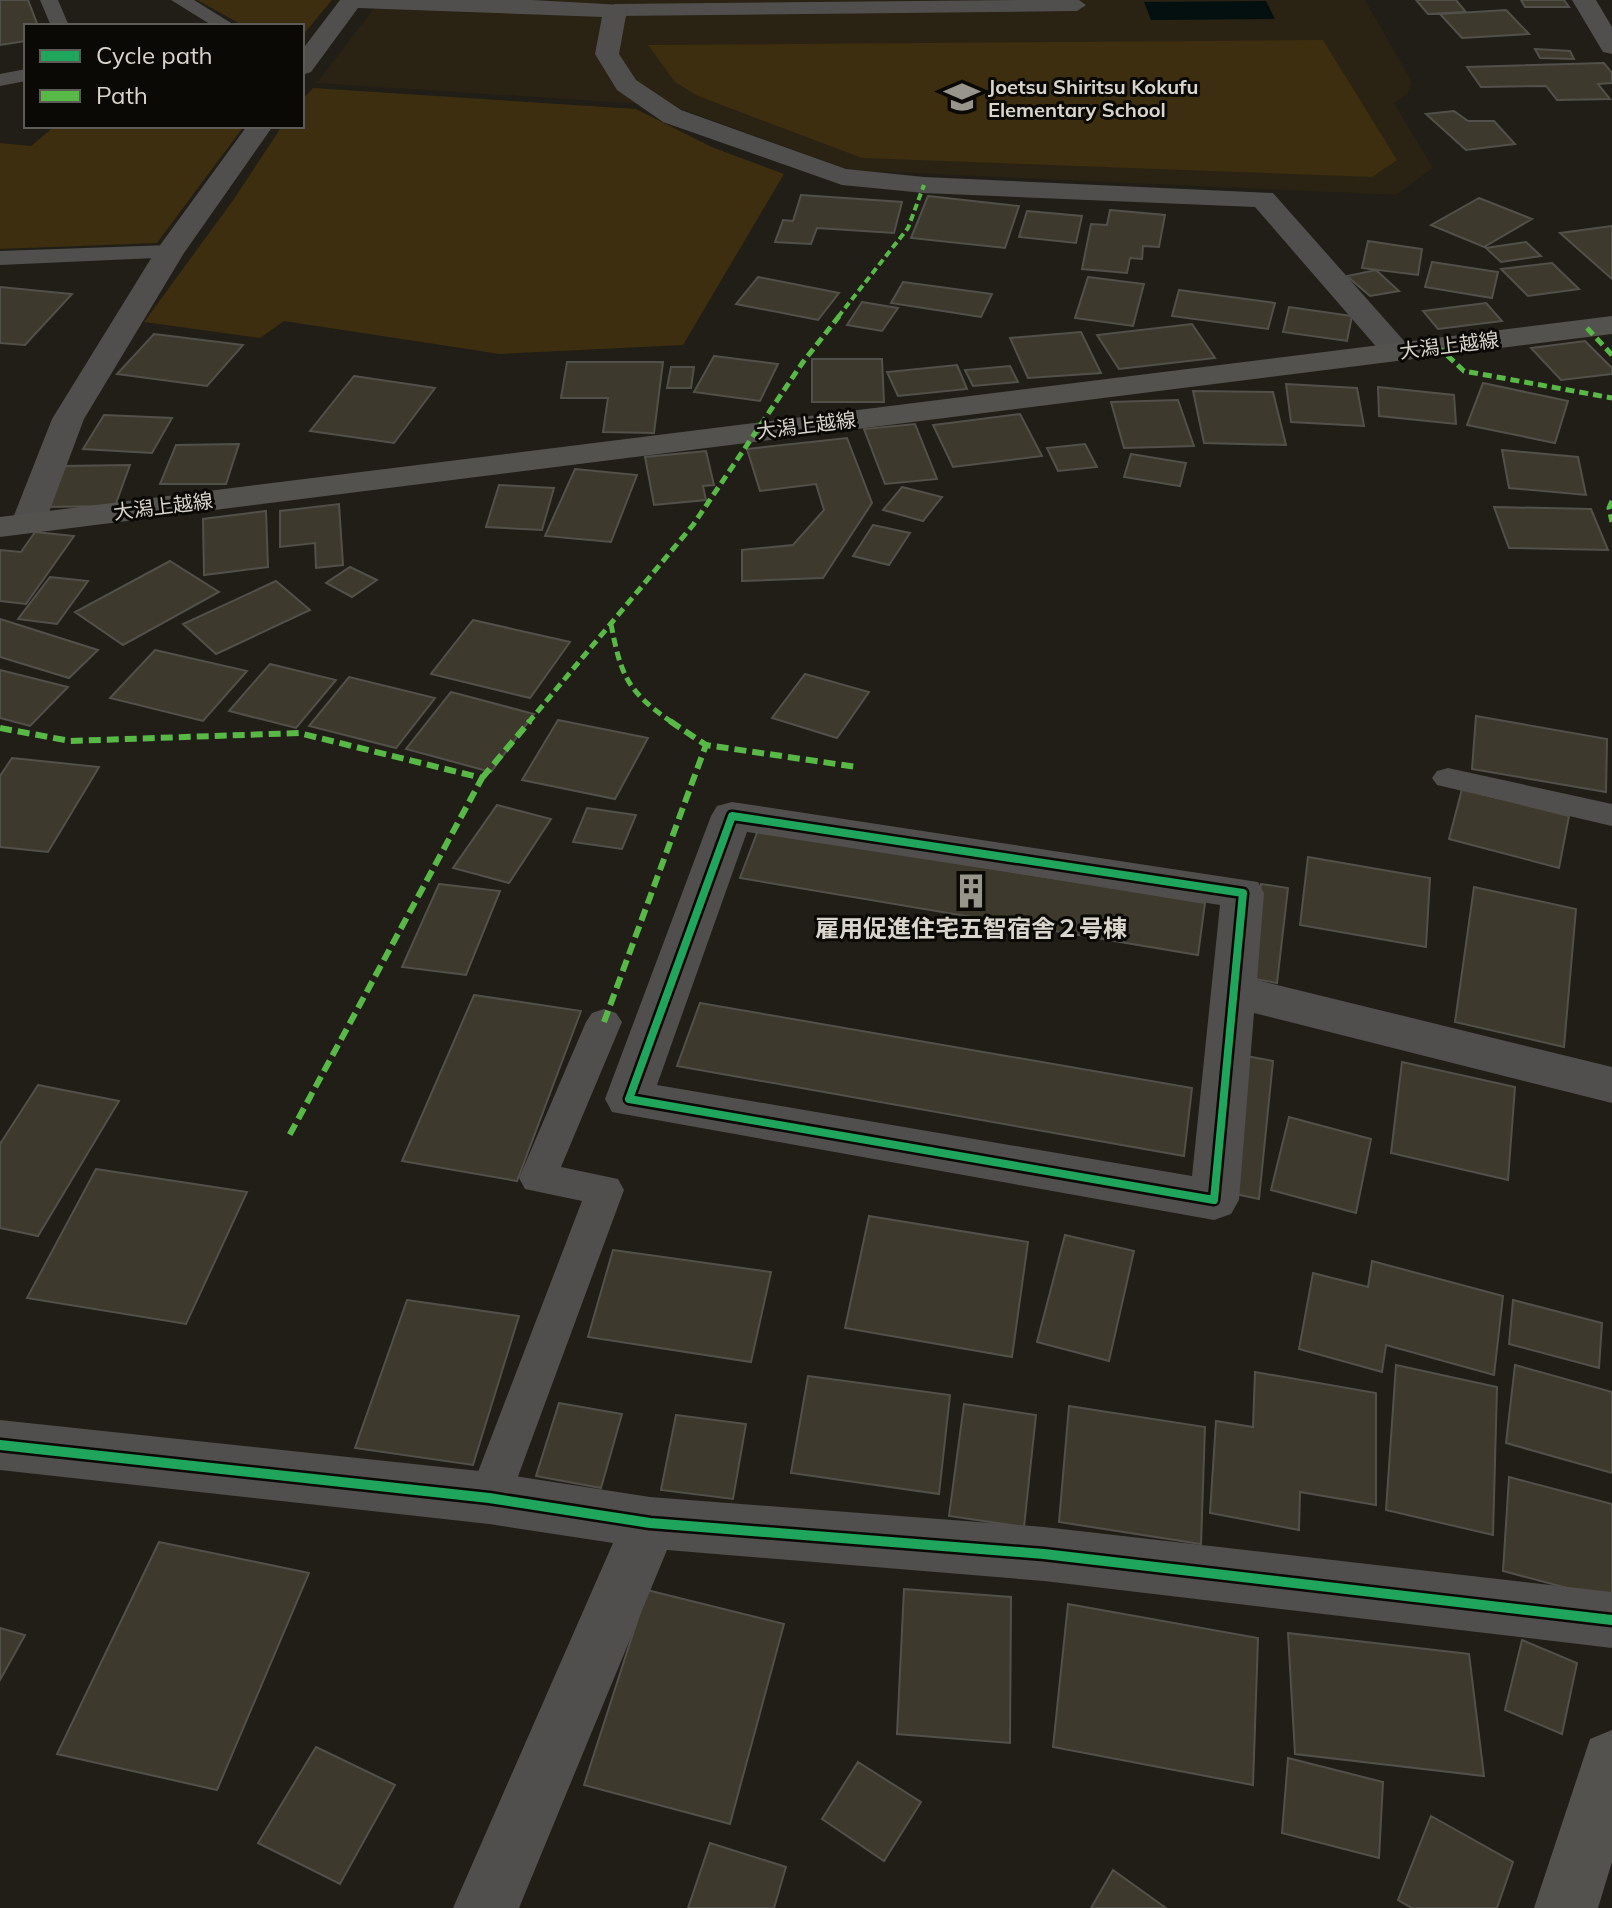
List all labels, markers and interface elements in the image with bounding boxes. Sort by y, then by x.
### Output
legend [24,24,304,128]
text: Cycle path [96,40,213,70]
place label: Joetsu Shiritsu Kokufu Elementary School [988,74,1198,122]
school or university icon: Joetsu Shiritsu Kokufu Elementary School [943,78,981,116]
text: Path [96,80,148,110]
street label: 大潟上越線 [1398,326,1500,364]
street label: 大潟上越線 [755,406,857,444]
street label: 大潟上越線 [112,487,214,525]
building icon: 雇用促進住宅五智宿舎２号棟 [952,872,990,910]
place label: 雇用促進住宅五智宿舎２号棟 [815,913,1127,943]

